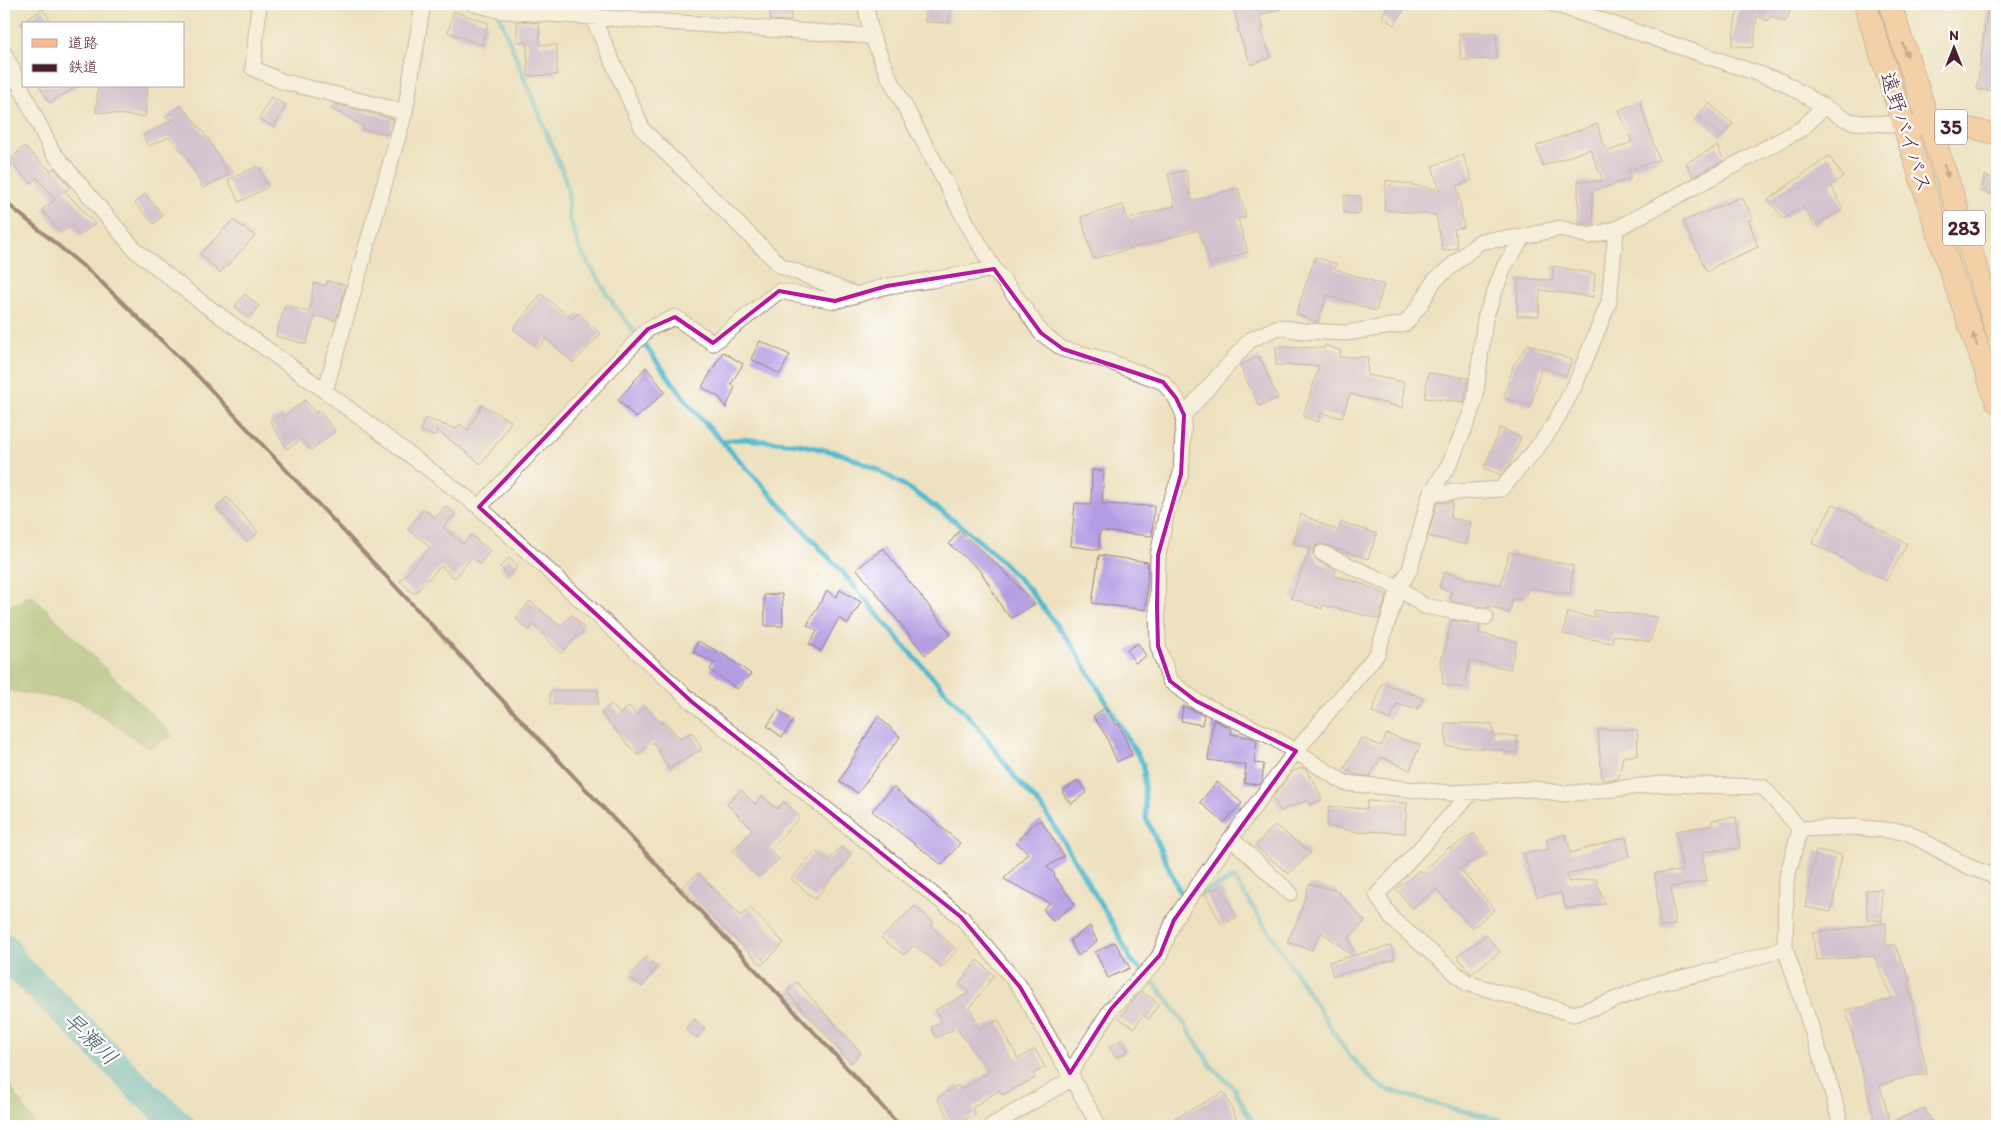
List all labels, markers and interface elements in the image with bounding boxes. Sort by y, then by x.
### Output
legend [22,22,185,88]
north arrow [1928,22,1978,72]
text: N [1949,27,1959,44]
text: 道路 [68,34,98,52]
one-way arrow [1901,43,1909,58]
text: 鉄道 [68,58,98,76]
street label: 遠野バイパス [1875,68,1938,195]
road number: 35 [1935,110,1967,144]
one-way arrow [1942,164,1950,179]
road number: 283 [1943,210,1985,246]
one-way arrow [1971,332,1979,347]
water label: 早瀬川 [58,1006,124,1071]

